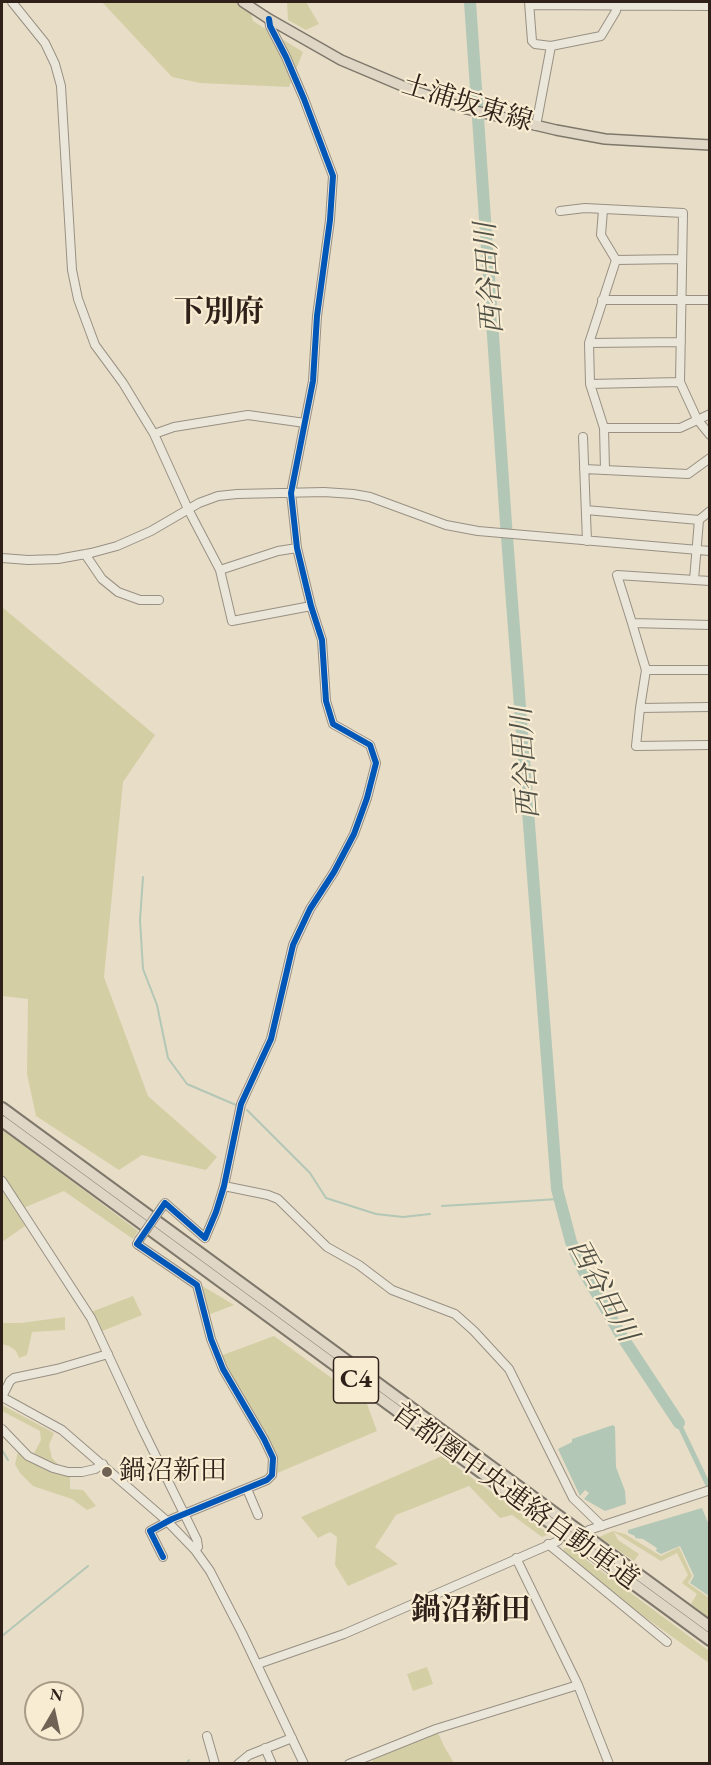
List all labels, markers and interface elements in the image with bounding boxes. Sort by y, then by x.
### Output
street label: 土浦坂東線 [398,69,536,139]
water label: 西谷田川 [469,221,511,335]
district label: 下別府 [174,295,264,331]
water label: 西谷田川 [505,706,547,820]
water label: 西谷田川 [560,1234,644,1348]
road number: C4 [334,1357,378,1403]
street label: 首都圏中央連絡自動車道 [385,1397,645,1597]
place label: 鍋沼新田 [119,1456,227,1488]
marker: 鍋沼新田 [100,1465,114,1479]
district label: 鍋沼新田 [411,1593,531,1629]
north arrow [24,1681,84,1741]
text: N [49,1683,65,1706]

